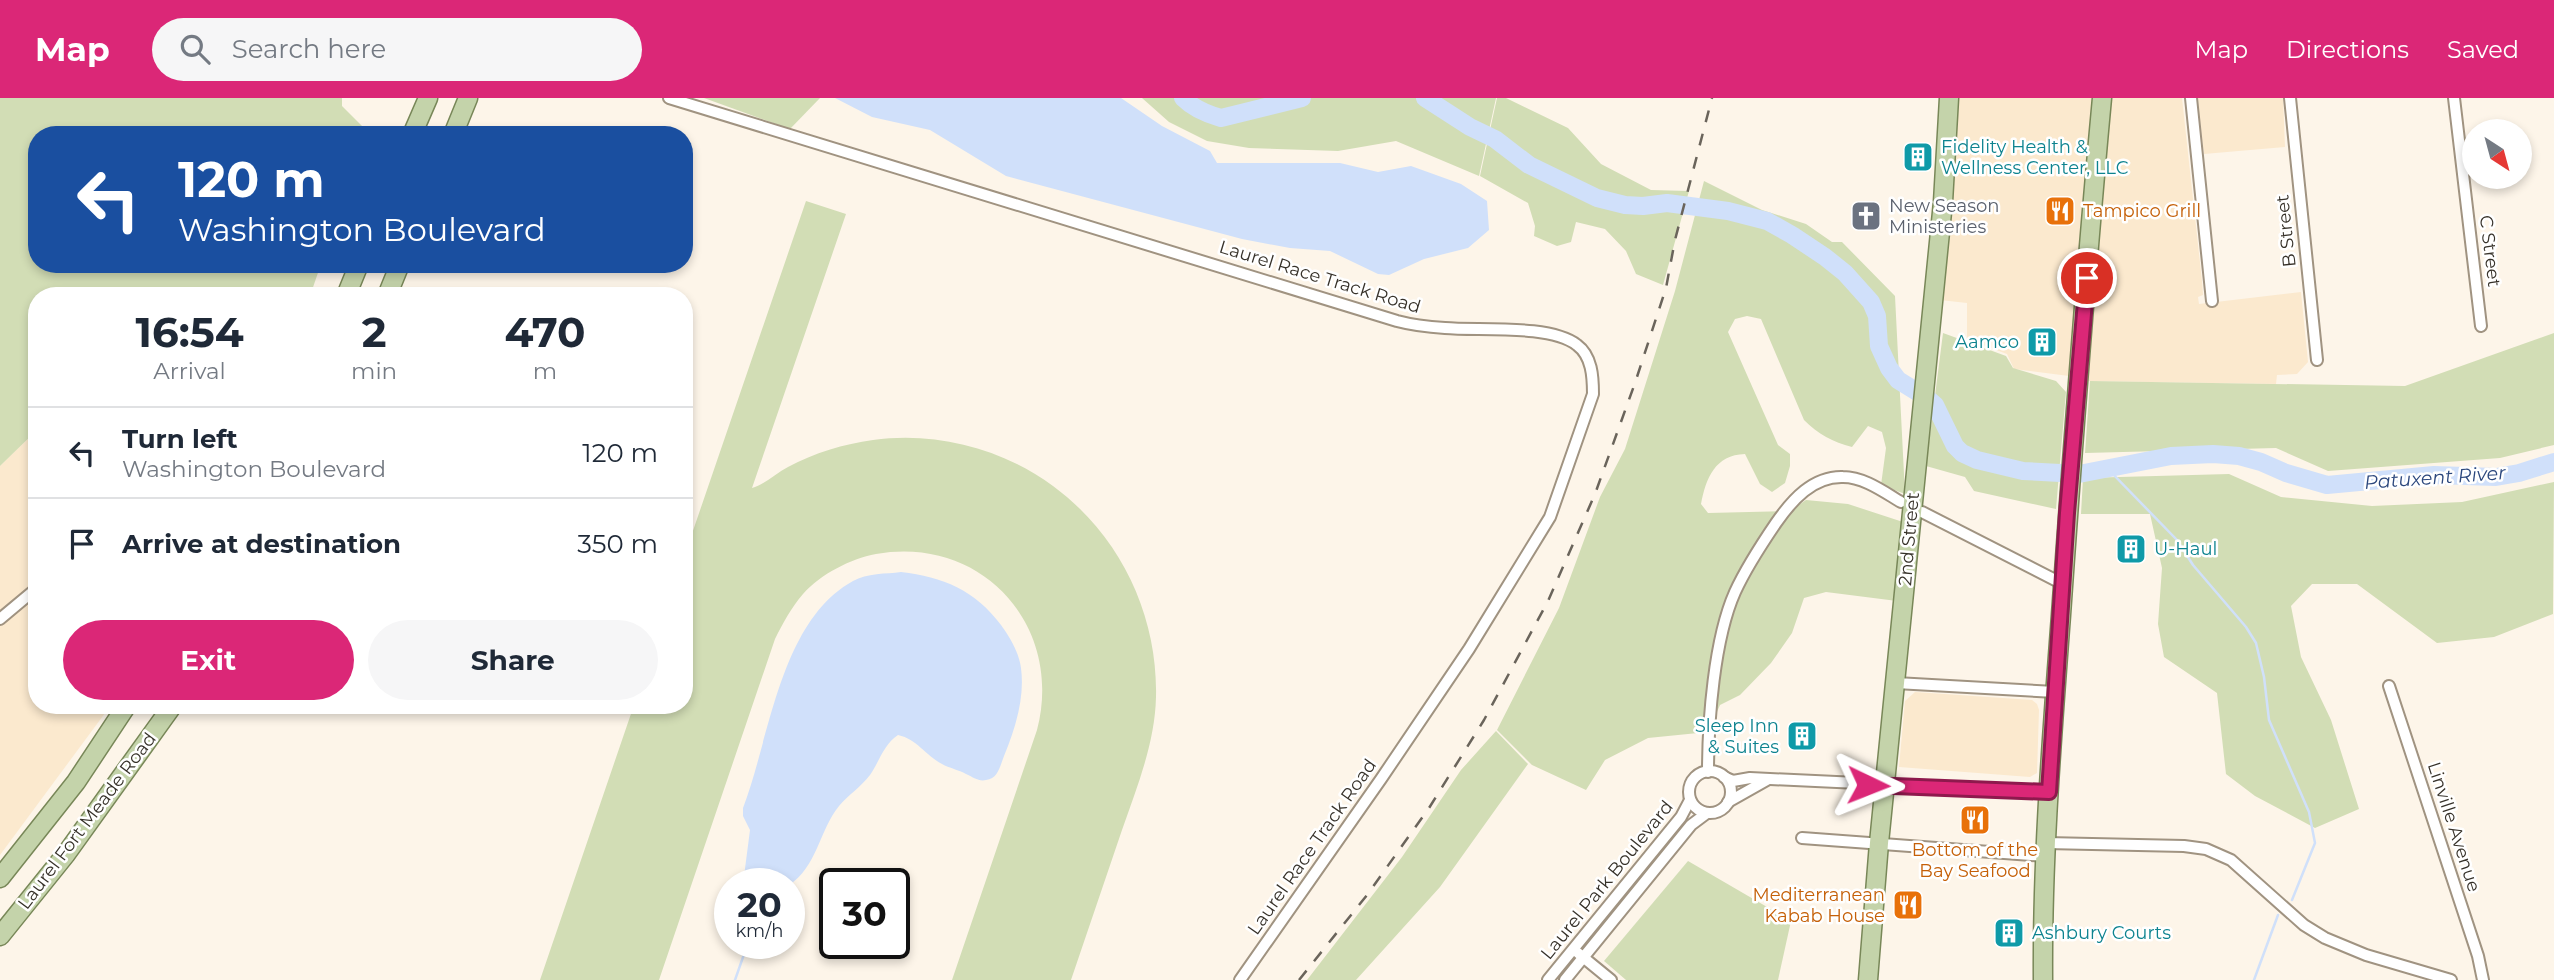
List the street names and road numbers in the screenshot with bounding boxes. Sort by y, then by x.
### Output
street label: B Street [2271,194,2301,268]
street label: C Street [2475,214,2505,288]
street label: Laurel Race Track Road [1217,236,1423,318]
street label: 2nd Street [1894,491,1924,587]
street label: Laurel Fort Meade Road [13,728,161,914]
street label: Laurel Race Track Road [1243,755,1381,939]
street label: Linville Avenue [2423,759,2485,895]
street label: Laurel Park Boulevard [1536,796,1678,964]

